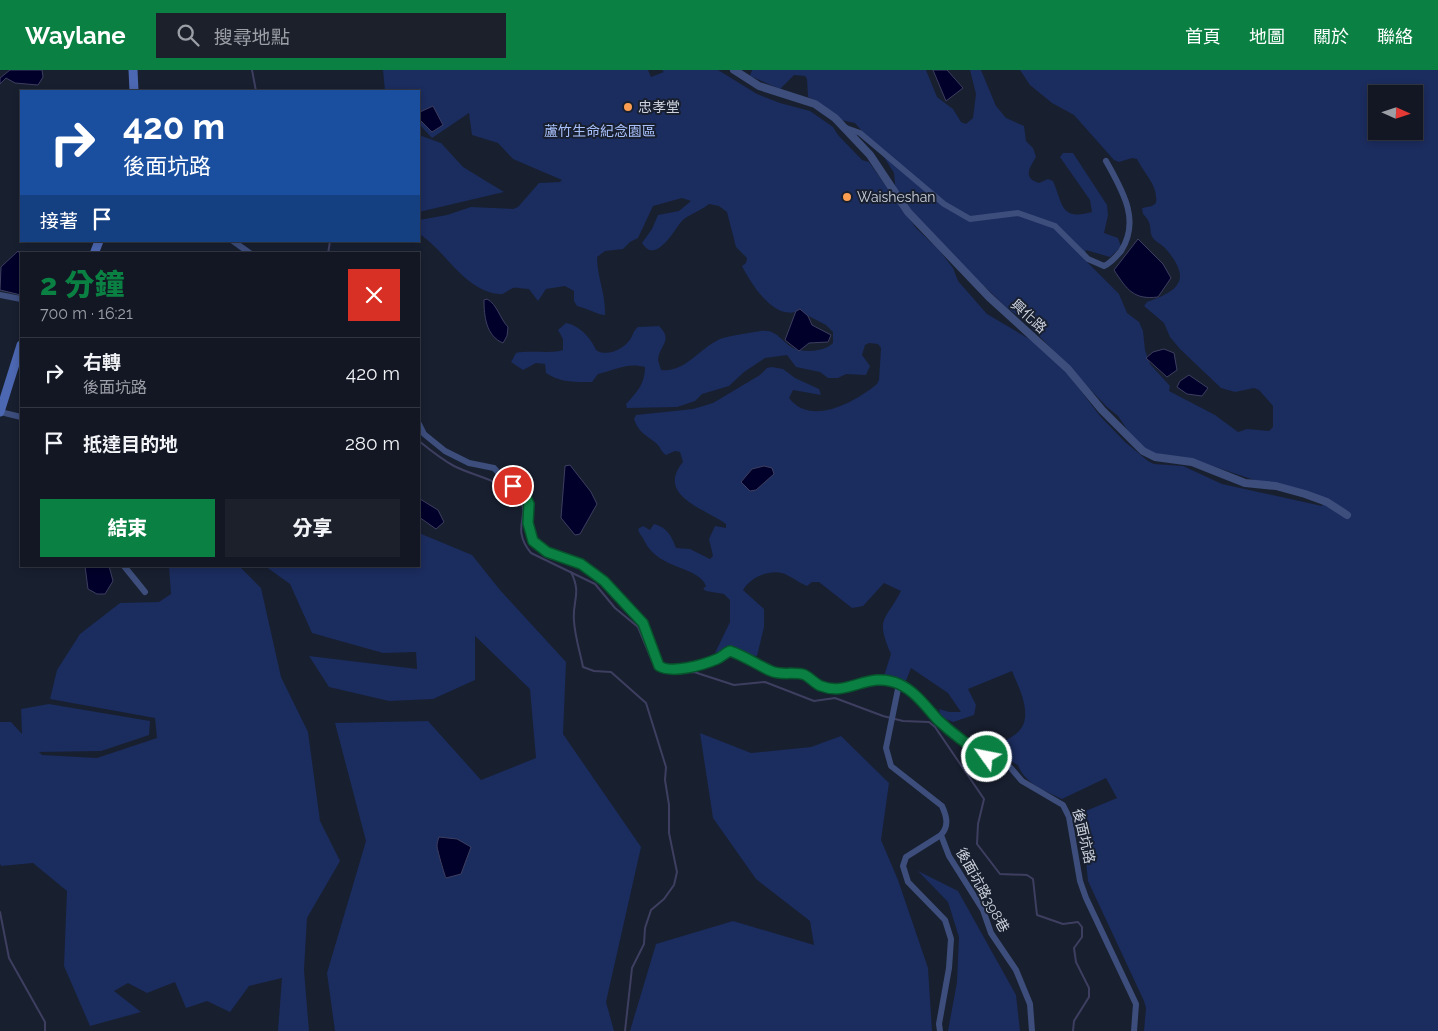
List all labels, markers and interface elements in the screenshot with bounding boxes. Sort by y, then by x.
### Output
search box [156,13,506,58]
text: Waylane [25,21,126,50]
icon: search [174,21,202,49]
text: 搜尋地點 [214,26,290,48]
text: 首頁 [1185,26,1221,47]
text: 地圖 [1249,26,1285,47]
text: 關於 [1313,26,1349,47]
text: 聯絡 [1377,26,1413,47]
north arrow [1368,85,1422,140]
map controls [1368,85,1423,140]
place label: 忠孝堂 [638,99,680,115]
marker: 忠孝堂 [622,101,634,113]
text: 420 m [123,106,225,147]
icon: right [40,110,105,175]
park label: 蘆竹生命紀念園區 [544,123,656,139]
text: 後面坑路 [123,153,211,179]
place label: Waisheshan [857,189,935,205]
marker: Waisheshan [841,191,853,203]
icon: arrive [88,205,116,233]
text: 接著 [40,210,78,232]
text: 2 分鐘 [40,267,124,302]
button: close [348,269,400,321]
street label: 興化路 [1008,296,1050,336]
text: 700 m · 16:21 [40,304,133,323]
text: 右轉 [83,351,121,373]
icon: right [40,359,68,387]
text: 420 m [346,362,400,384]
text: 後面坑路 [83,378,147,397]
icon: arrive [40,429,68,457]
text: 280 m [345,432,400,454]
text: 抵達目的地 [83,433,178,455]
pin [492,465,534,507]
icon: arrive [499,472,527,500]
button: 結束 [40,499,215,557]
button: 分享 [225,499,400,557]
position arrow [960,730,1012,782]
street label: 後面坑路 [1070,807,1098,865]
street label: 後面坑路398巷 [953,845,1013,935]

